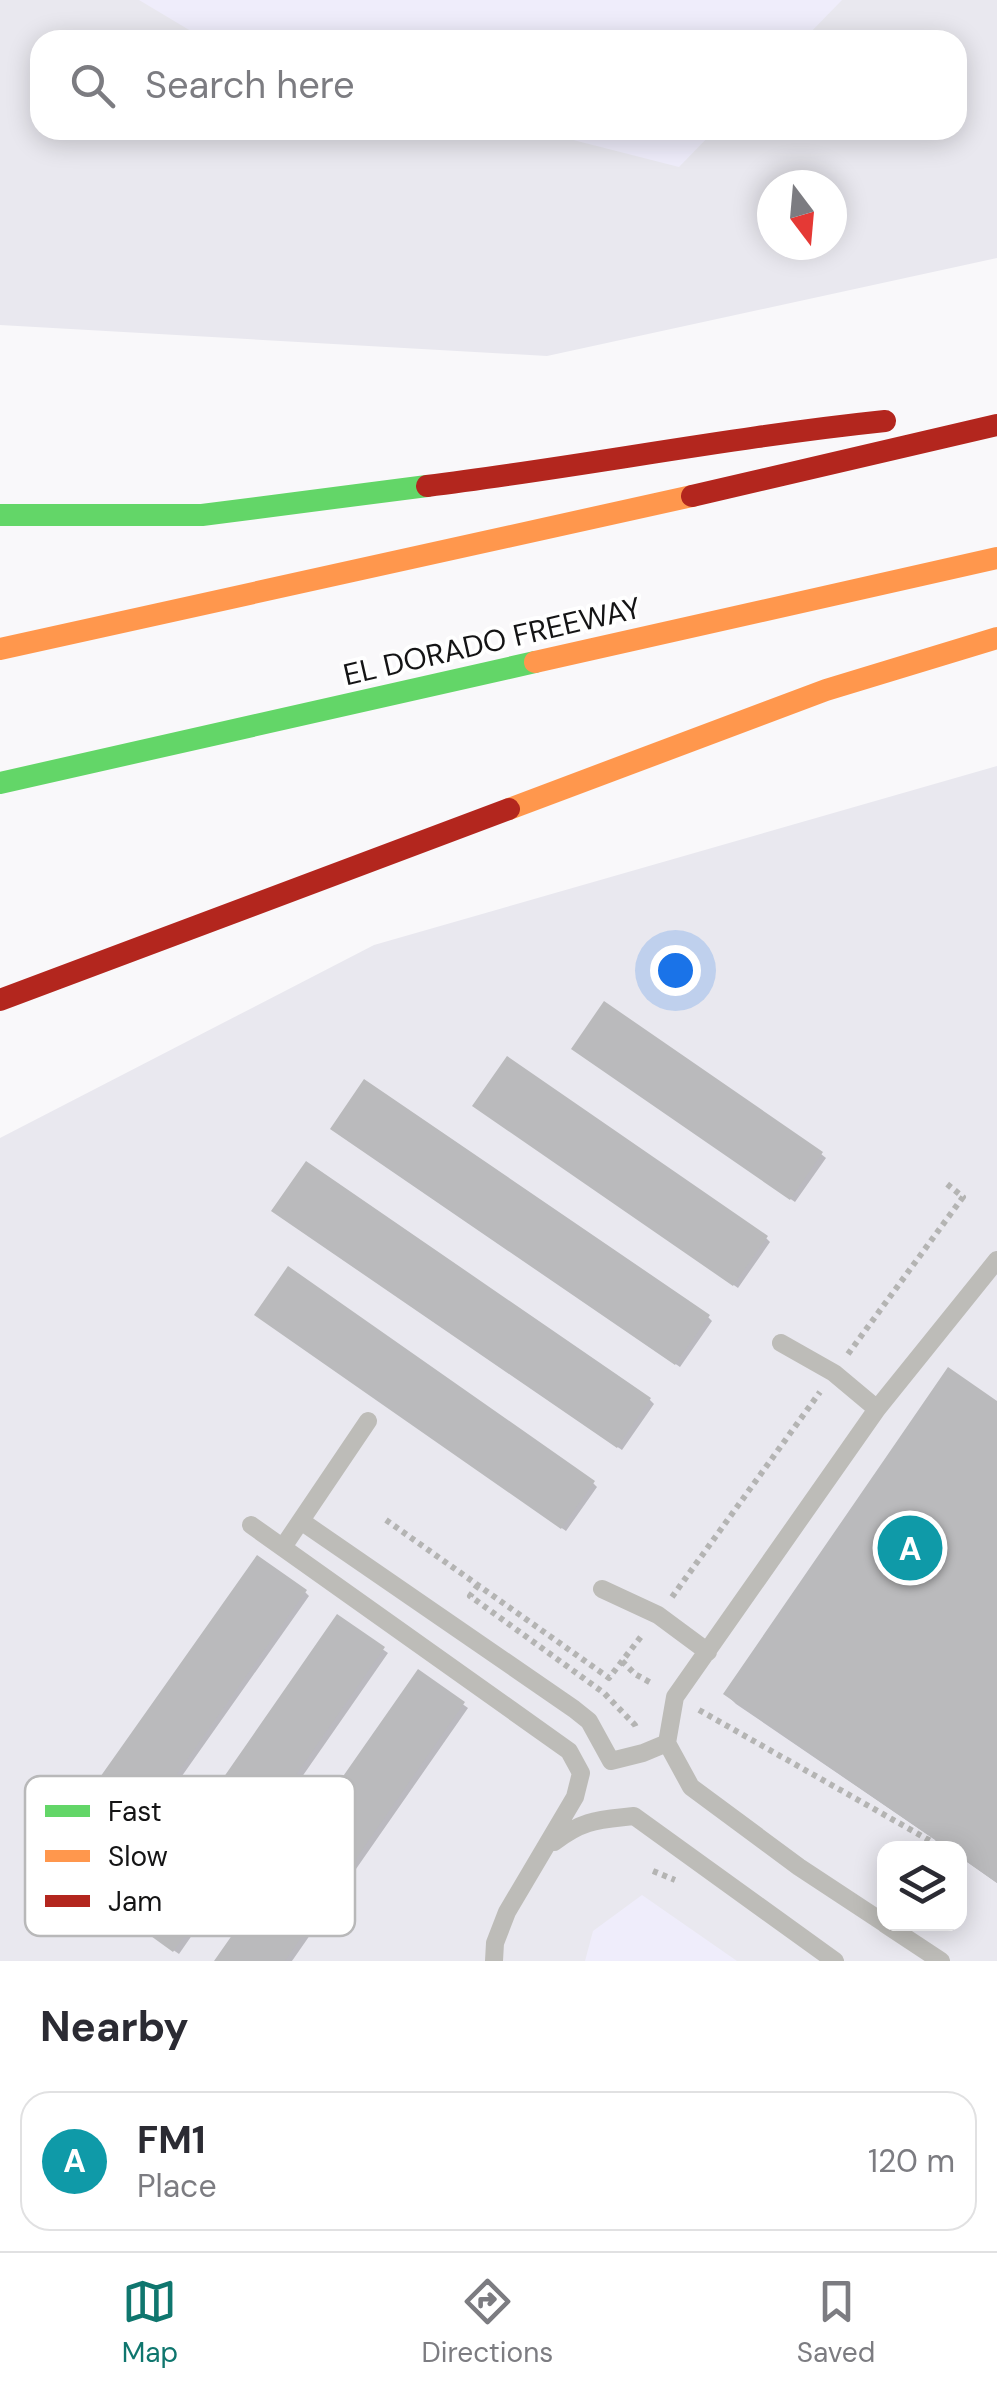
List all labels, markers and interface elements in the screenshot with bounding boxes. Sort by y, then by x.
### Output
search box [30,30,967,140]
icon: search [65,58,120,113]
text: Search here [145,60,355,110]
north arrow [757,170,847,260]
street label: EL DORADO FREEWAY [339,588,645,694]
your location [650,945,701,996]
pin: A [878,1510,942,1586]
legend [25,1776,355,1936]
text: Fast [108,1793,162,1830]
text: Slow [108,1838,168,1875]
map controls [877,1841,967,1931]
button: layers [877,1841,967,1931]
text: Jam [108,1883,162,1920]
text: Nearby [40,1999,189,2054]
text: FM1 [137,2115,206,2165]
text: A [63,2140,86,2182]
text: 120 m [868,2140,955,2182]
text: Place [137,2165,217,2207]
tab: Map [122,2274,178,2371]
tab: Directions [422,2274,553,2371]
tab: Saved [797,2274,875,2371]

